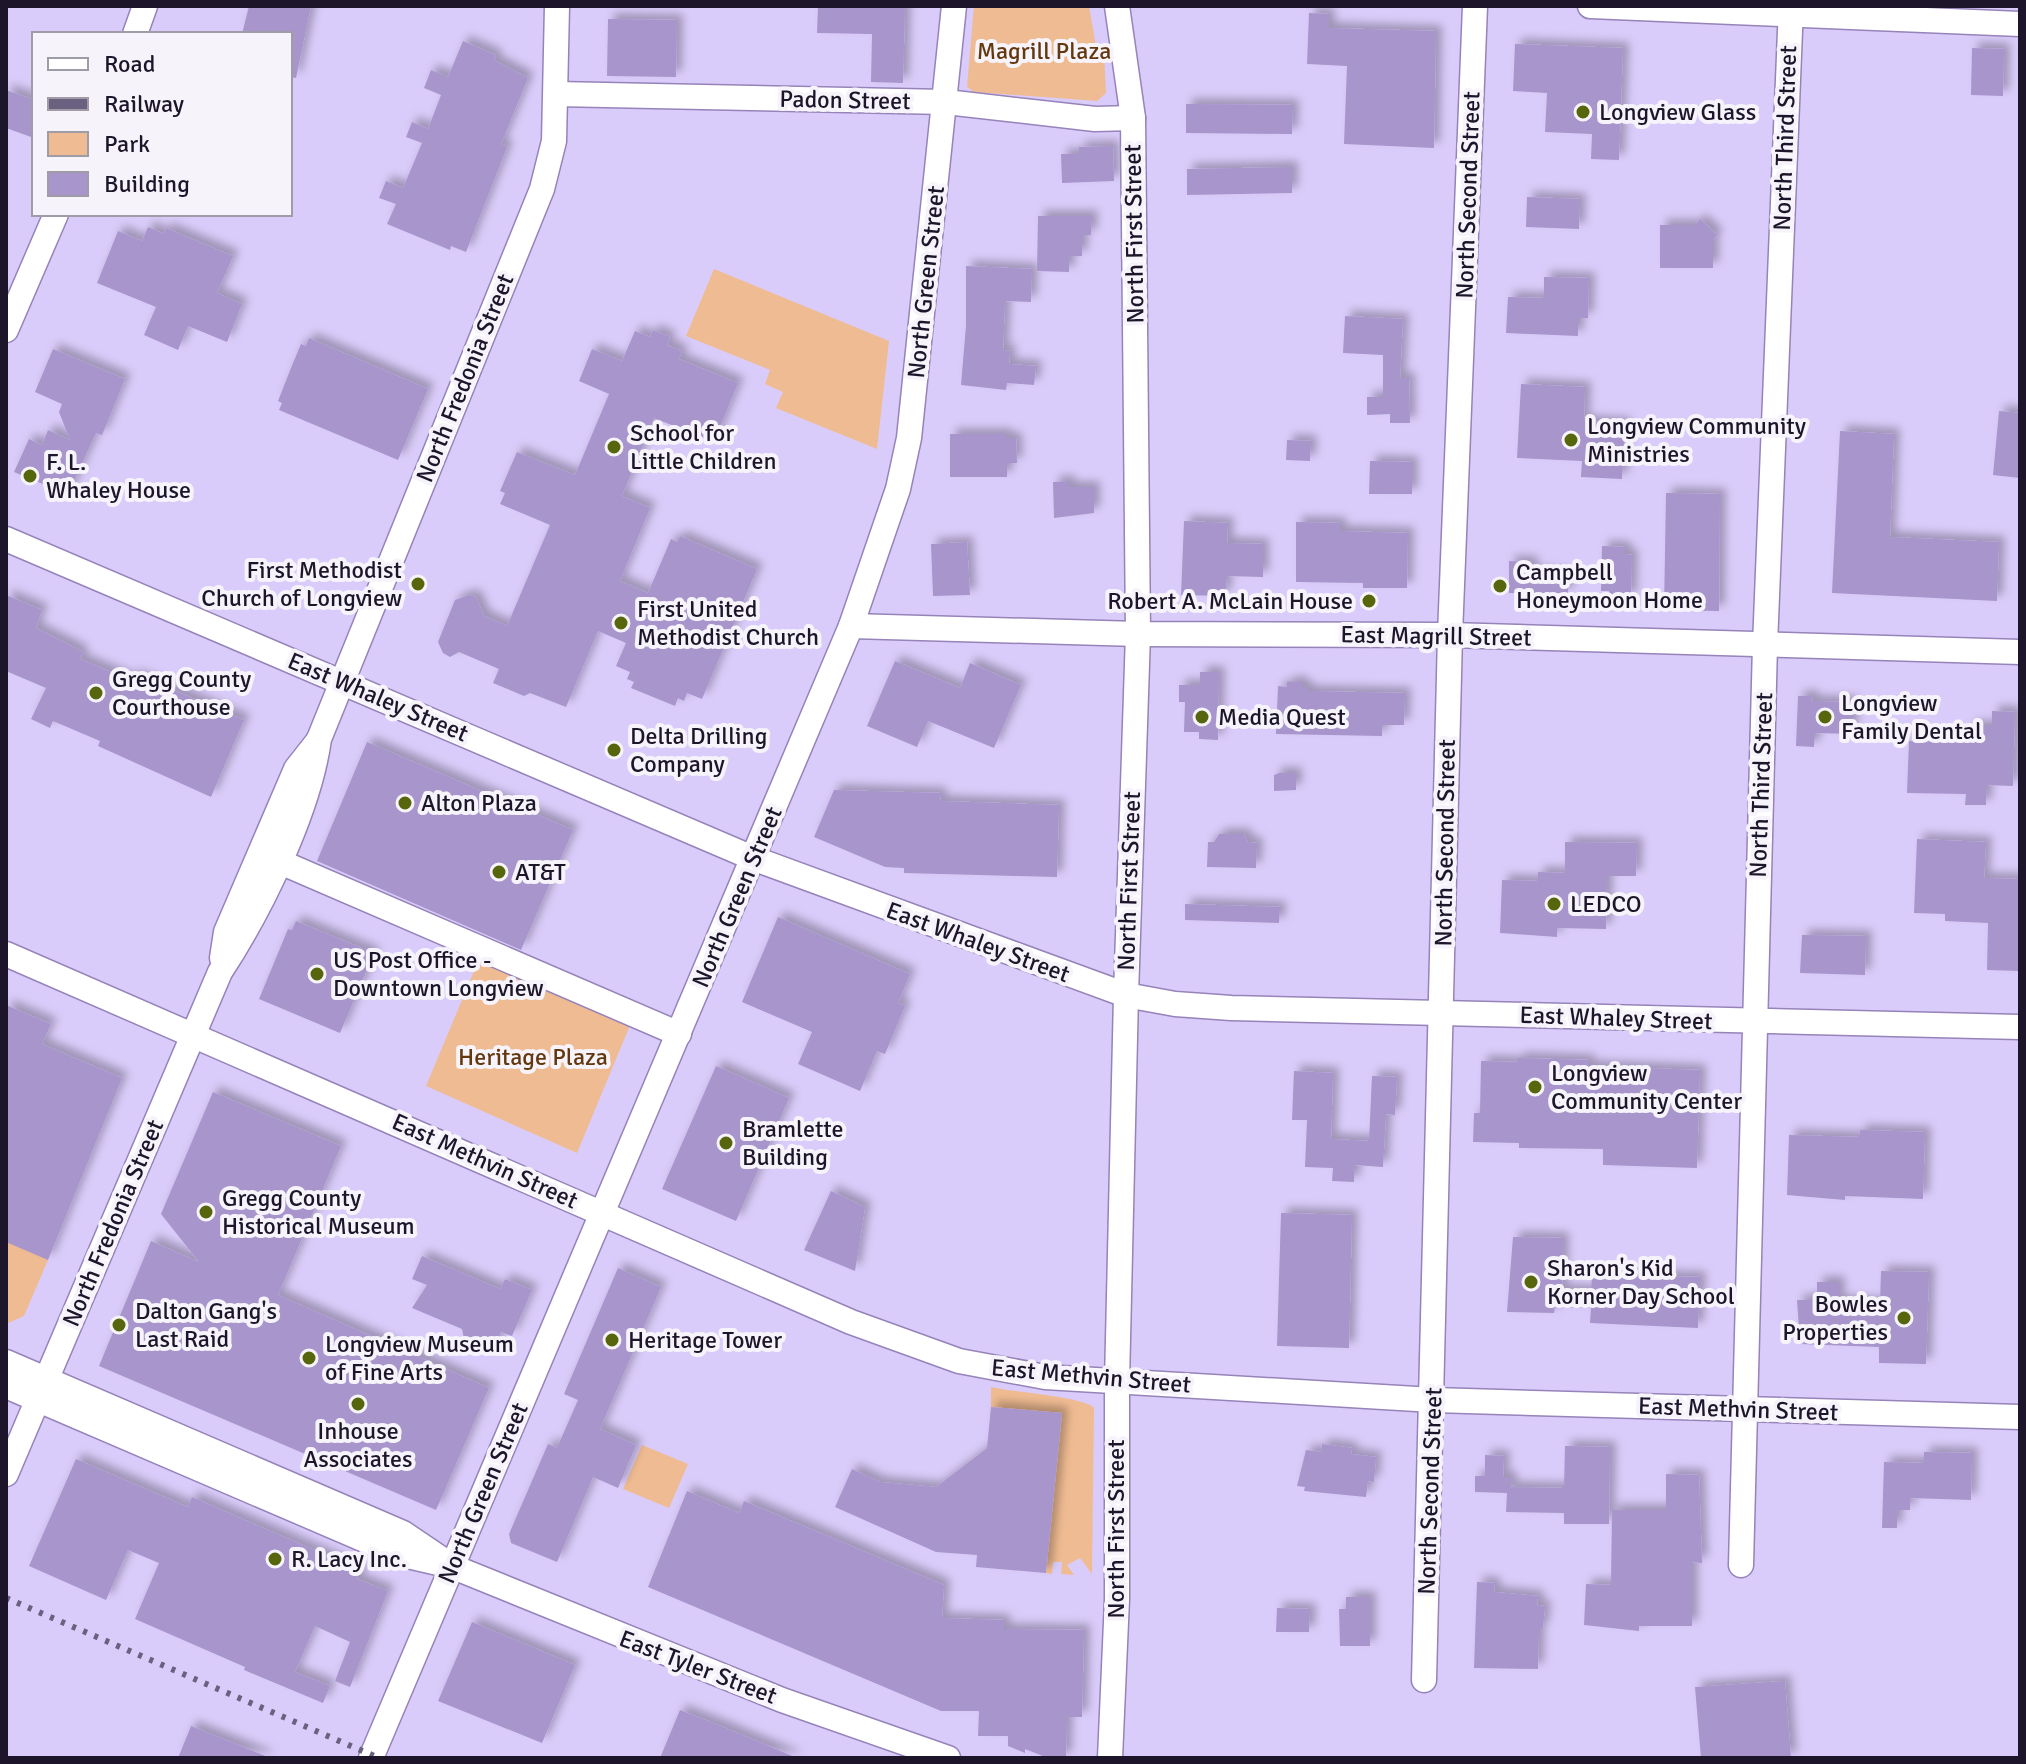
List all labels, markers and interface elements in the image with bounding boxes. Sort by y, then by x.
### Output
legend [32,32,292,216]
park label: Magrill Plaza [977,36,1111,66]
street label: North Third Street [1767,45,1803,231]
text: Road [104,49,155,79]
street label: Padon Street [779,84,911,116]
text: Railway [104,89,184,119]
street label: North Second Street [1449,91,1487,299]
place label: Longview Glass [1599,97,1756,127]
marker: Longview Glass [1574,103,1592,121]
text: Park [104,129,150,159]
street label: North First Street [1117,144,1151,324]
text: Building [104,169,190,199]
street label: North Green Street [901,184,951,380]
street label: North Fredonia Street [410,269,520,487]
place label: Longview Community Ministries [1587,411,1806,469]
place label: School for Little Children [630,418,777,476]
marker: Longview Community Ministries [1562,431,1580,449]
marker: School for Little Children [605,438,623,456]
place label: F. L. Whaley House [46,447,191,505]
marker: F. L. Whaley House [21,467,39,485]
place label: First Methodist Church of Longview [201,555,402,613]
place label: Campbell Honeymoon Home [1516,557,1703,615]
marker: First Methodist Church of Longview [409,575,427,593]
marker: Campbell Honeymoon Home [1491,577,1509,595]
place label: Robert A. McLain House [1107,586,1353,616]
marker: Robert A. McLain House [1360,592,1378,610]
place label: First United Methodist Church [637,594,819,652]
marker: First United Methodist Church [612,614,630,632]
street label: East Magrill Street [1340,619,1532,653]
street label: East Whaley Street [283,645,473,749]
place label: Gregg County Courthouse [112,664,251,722]
marker: Gregg County Courthouse [87,684,105,702]
place label: Longview Family Dental [1841,688,1982,746]
street label: North Third Street [1743,692,1779,878]
place label: Media Quest [1218,702,1346,732]
marker: Media Quest [1193,708,1211,726]
marker: Longview Family Dental [1816,708,1834,726]
place label: Delta Drilling Company [630,721,767,779]
street label: North Second Street [1428,739,1462,947]
marker: Delta Drilling Company [605,741,623,759]
place label: Alton Plaza [421,788,537,818]
street label: North First Street [1111,791,1147,971]
marker: Alton Plaza [396,794,414,812]
street label: North Green Street [685,802,789,992]
place label: AT&T [515,857,566,887]
marker: AT&T [490,863,508,881]
place label: LEDCO [1570,889,1642,919]
street label: East Whaley Street [882,895,1074,989]
marker: LEDCO [1545,895,1563,913]
place label: US Post Office - Downtown Longview [333,945,544,1003]
marker: US Post Office - Downtown Longview [308,965,326,983]
street label: East Whaley Street [1519,1000,1713,1036]
park label: Heritage Plaza [458,1042,608,1072]
place label: Longview Community Center [1551,1058,1742,1116]
marker: Longview Community Center [1526,1078,1544,1096]
street label: East Methvin Street [387,1107,583,1215]
place label: Bramlette Building [742,1114,844,1172]
street label: North Fredonia Street [56,1115,170,1331]
marker: Bramlette Building [717,1134,735,1152]
place label: Gregg County Historical Museum [222,1183,415,1241]
marker: Gregg County Historical Museum [197,1203,215,1221]
place label: Sharon's Kid Korner Day School [1547,1253,1735,1311]
marker: Sharon's Kid Korner Day School [1522,1273,1540,1291]
place label: Bowles Properties [1782,1289,1888,1347]
place label: Dalton Gang's Last Raid [135,1296,277,1354]
marker: Bowles Properties [1895,1309,1913,1327]
marker: Dalton Gang's Last Raid [110,1316,128,1334]
place label: Heritage Tower [628,1325,782,1355]
place label: Longview Museum of Fine Arts [325,1329,514,1387]
marker: Heritage Tower [603,1331,621,1349]
marker: Longview Museum of Fine Arts [300,1349,318,1367]
street label: East Methvin Street [990,1352,1192,1400]
street label: North Second Street [1411,1387,1449,1595]
street label: East Methvin Street [1637,1391,1839,1427]
marker: Inhouse Associates [349,1395,367,1413]
street label: North Green Street [431,1398,535,1588]
place label: Inhouse Associates [304,1416,412,1474]
street label: North First Street [1101,1439,1131,1619]
place label: R. Lacy Inc. [291,1544,407,1574]
marker: R. Lacy Inc. [266,1550,284,1568]
street label: East Tyler Street [615,1623,781,1711]

